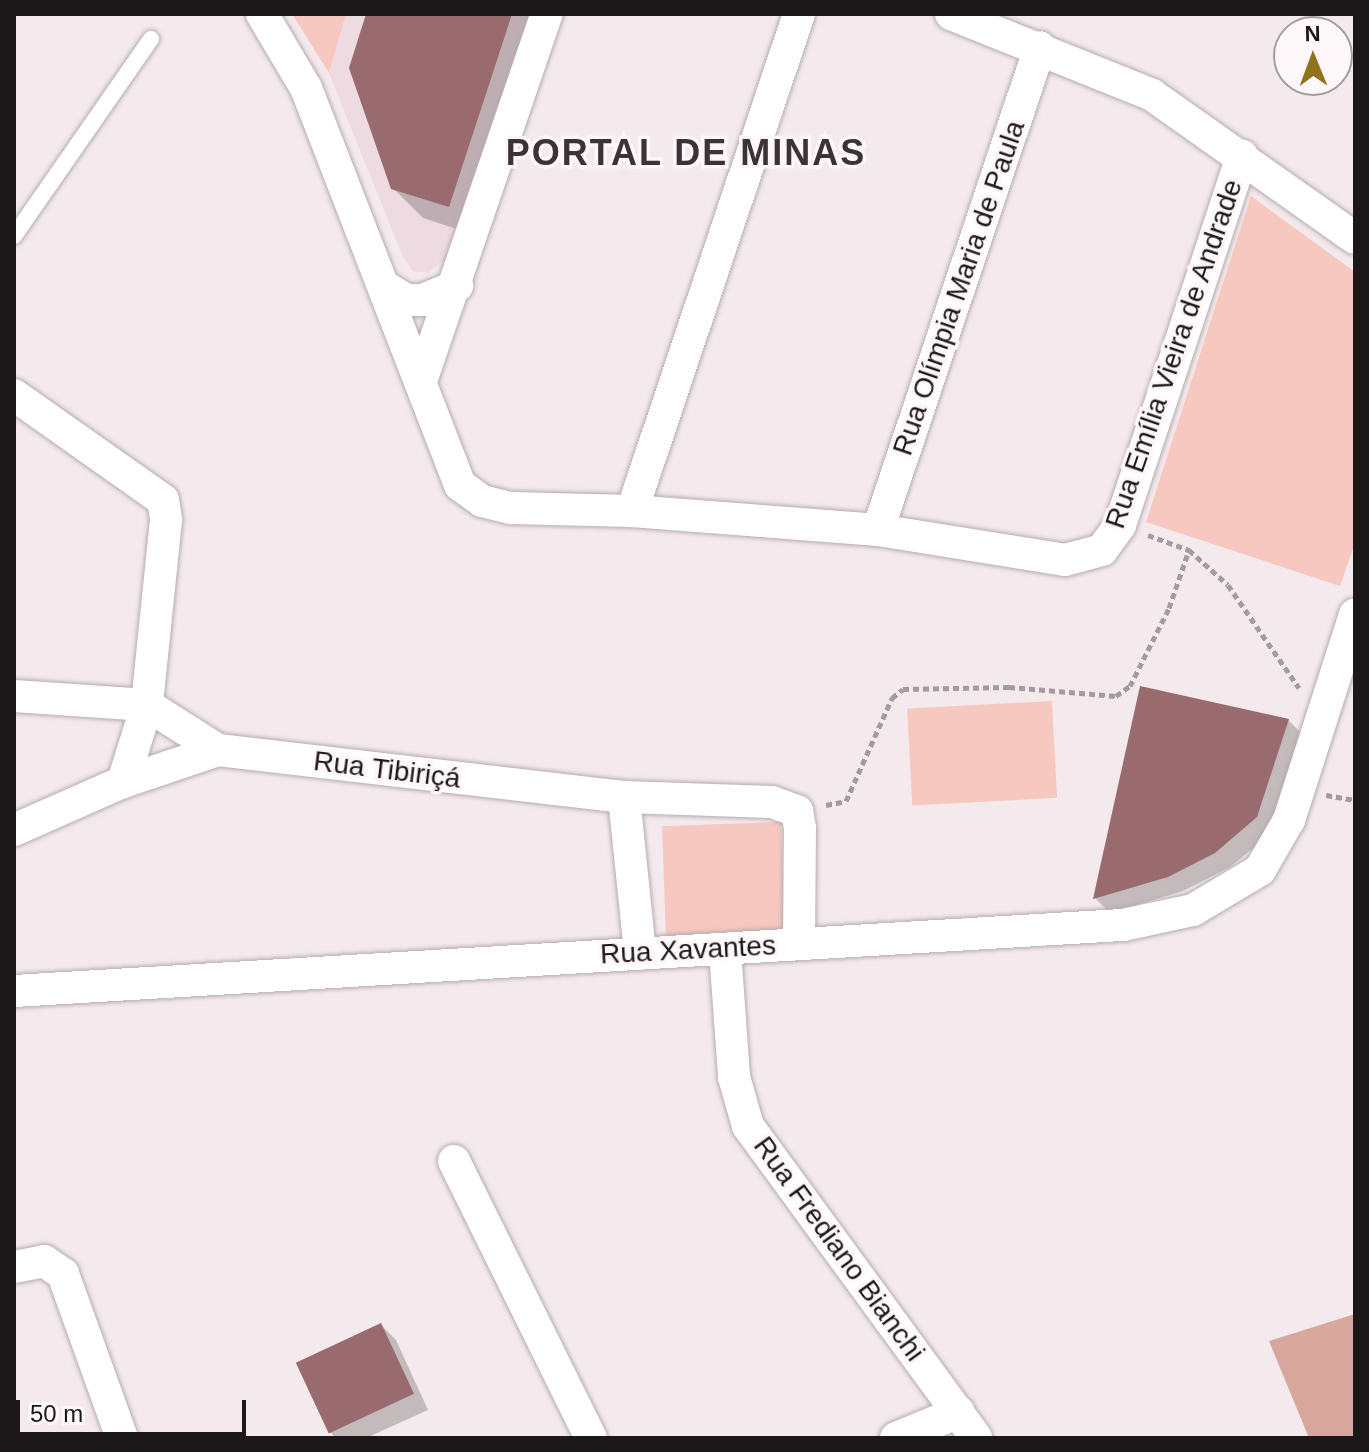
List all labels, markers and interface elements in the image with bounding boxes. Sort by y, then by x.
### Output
north arrow [1273,16,1353,96]
text: N [1304,21,1321,46]
street label: Rua Olímpia Maria de Paula [886,116,1032,460]
district label: PORTAL DE MINAS [505,131,867,175]
street label: Rua Emília Vieira de Andrade [1098,174,1250,534]
street label: Rua Tibiriçá [311,744,463,796]
street label: Rua Xavantes [599,929,777,971]
street label: Rua Frediano Bianchi [746,1130,932,1368]
scale bar [20,1384,250,1434]
text: 50 m [30,1400,83,1427]

